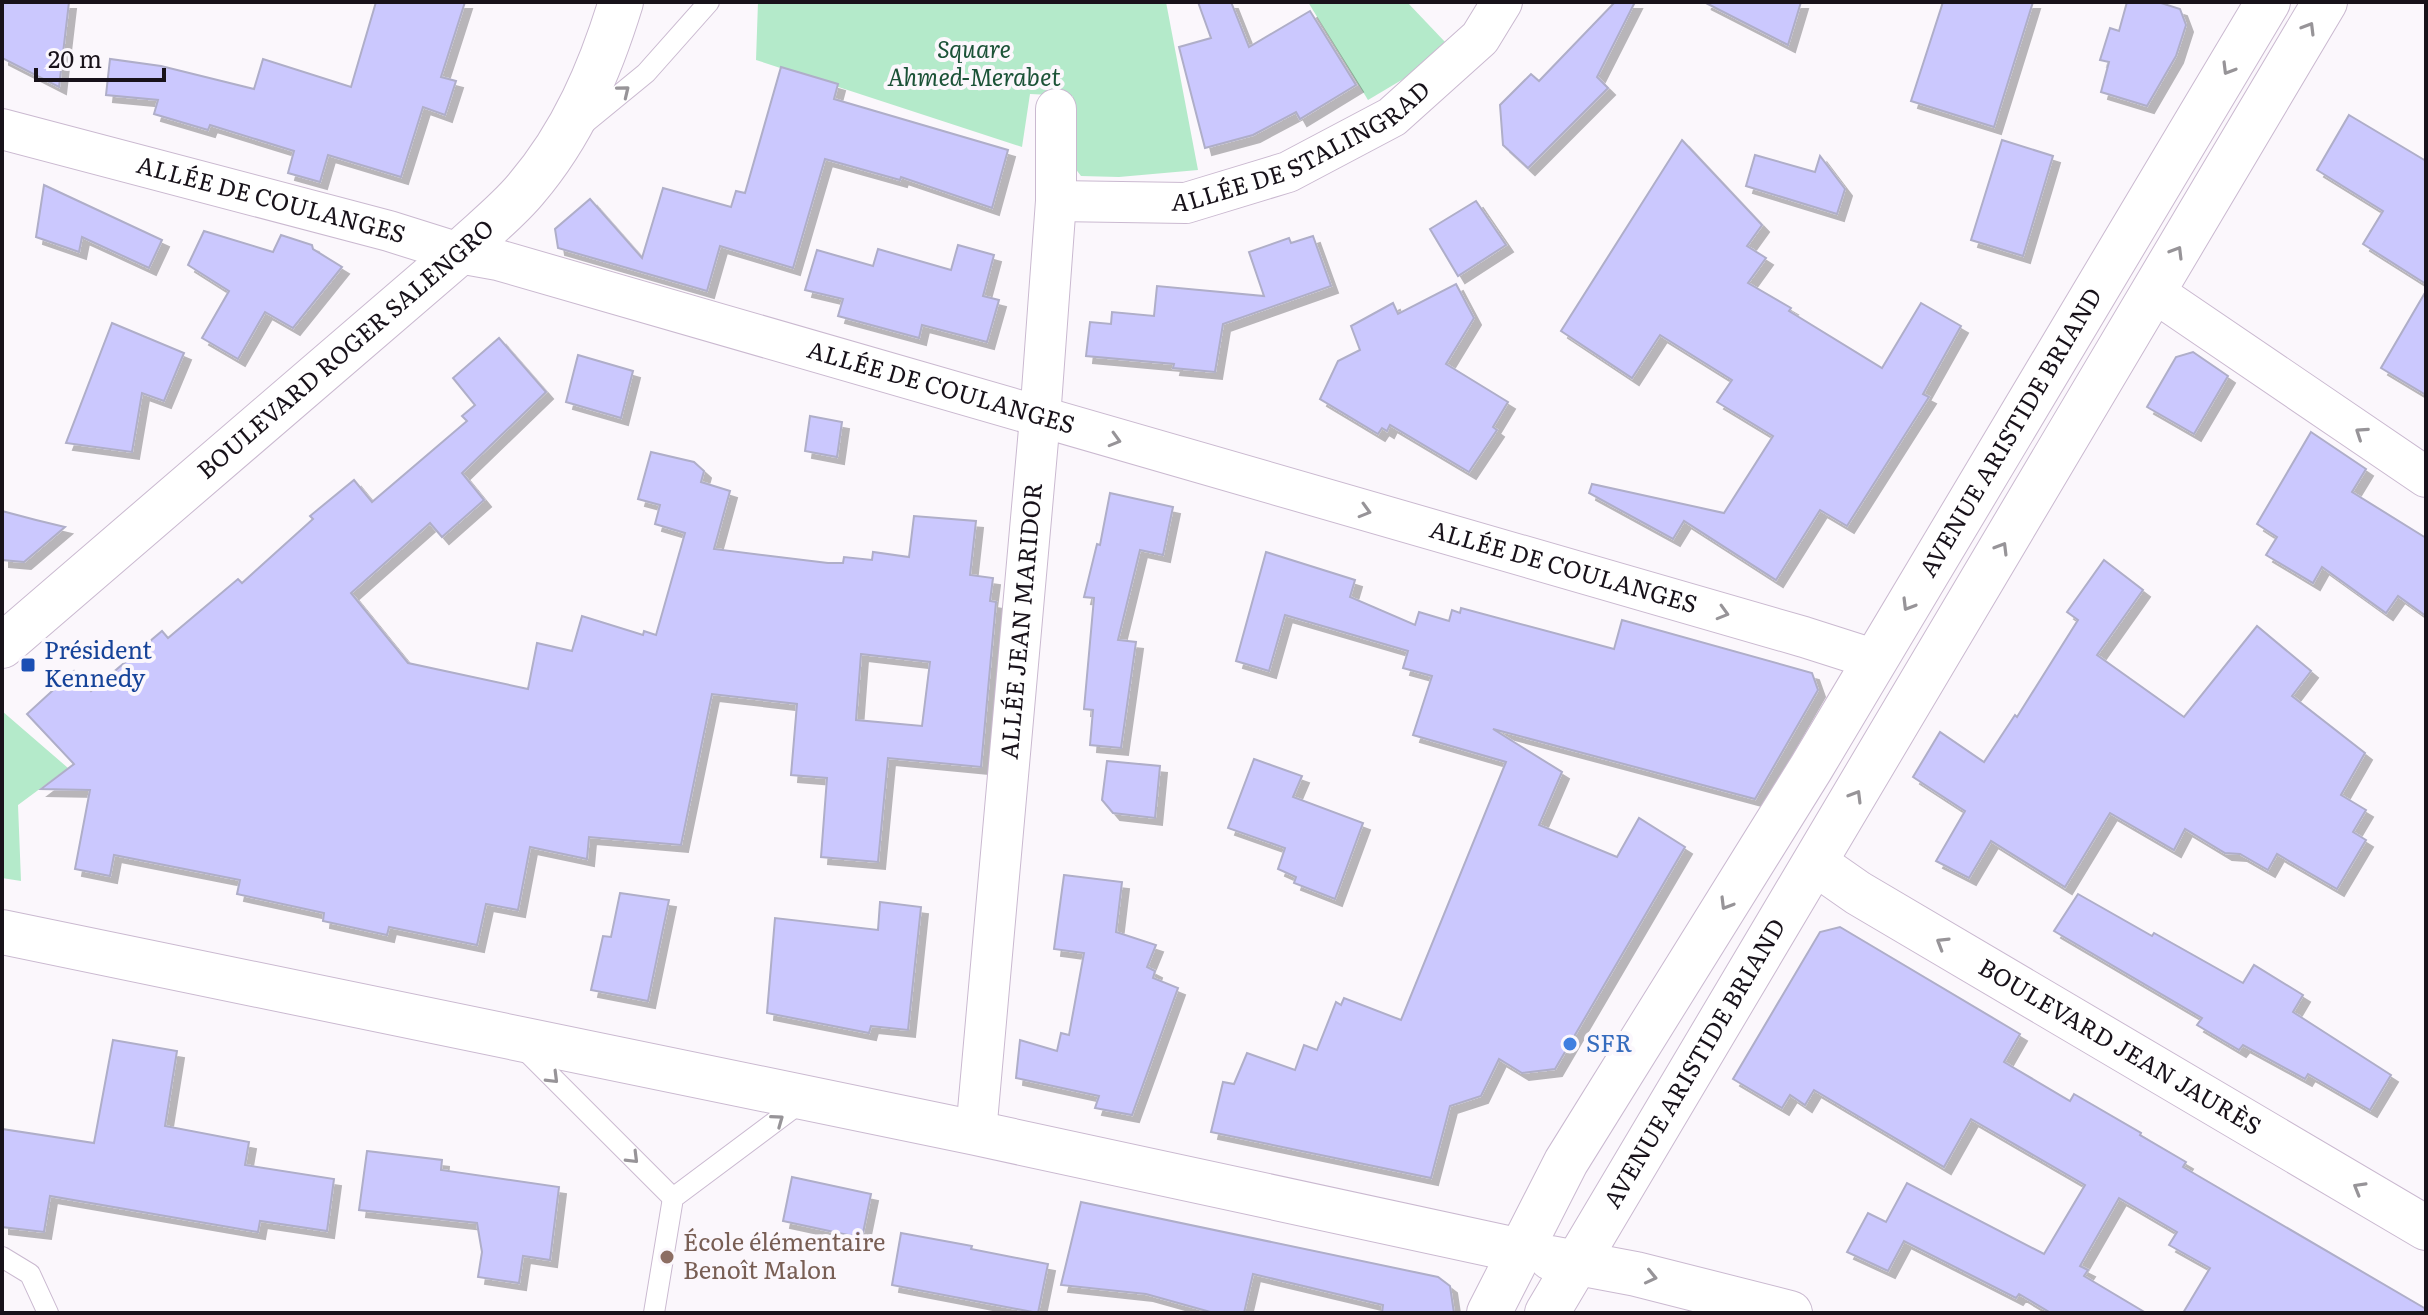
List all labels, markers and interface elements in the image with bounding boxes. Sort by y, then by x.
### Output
one-way arrow [2299,22,2315,37]
park label: Square Ahmed-Merabet [887,30,1061,93]
scale bar [36,32,164,82]
text: 20 m [48,40,102,75]
one-way arrow [2222,60,2237,75]
street label: ALLÉE DE STALINGRAD [1171,71,1437,218]
one-way arrow [614,86,629,101]
street label: ALLÉE DE COULANGES [133,145,410,250]
street label: BOULEVARD ROGER SALENGRO [188,210,500,486]
one-way arrow [2167,246,2183,261]
street label: AVENUE ARISTIDE BRIAND [1909,280,2109,583]
street label: ALLÉE DE COULANGES [804,330,1079,441]
one-way arrow [2356,428,2370,443]
one-way arrow [1108,431,1122,447]
street label: ALLÉE JEAN MARIDOR [990,481,1049,761]
one-way arrow [1358,502,1372,518]
street label: ALLÉE DE COULANGES [1426,510,1702,620]
one-way arrow [1992,542,2008,557]
one-way arrow [1903,596,1918,611]
one-way arrow [1715,604,1729,621]
place label: Président Kennedy [44,631,152,694]
marker: Président Kennedy [19,656,37,674]
one-way arrow [1846,790,1862,805]
one-way arrow [1720,895,1736,910]
street label: AVENUE ARISTIDE BRIAND [1593,911,1793,1214]
one-way arrow [1936,937,1951,953]
street label: BOULEVARD JEAN JAURÈS [1973,948,2268,1142]
place label: SFR [1586,1024,1633,1059]
marker: SFR [1561,1035,1579,1053]
one-way arrow [544,1069,558,1083]
one-way arrow [769,1115,784,1129]
one-way arrow [624,1149,638,1163]
one-way arrow [2353,1183,2368,1198]
place label: École élémentaire Benoît Malon [683,1223,886,1286]
marker: École élémentaire Benoît Malon [658,1248,676,1266]
one-way arrow [1644,1268,1658,1285]

